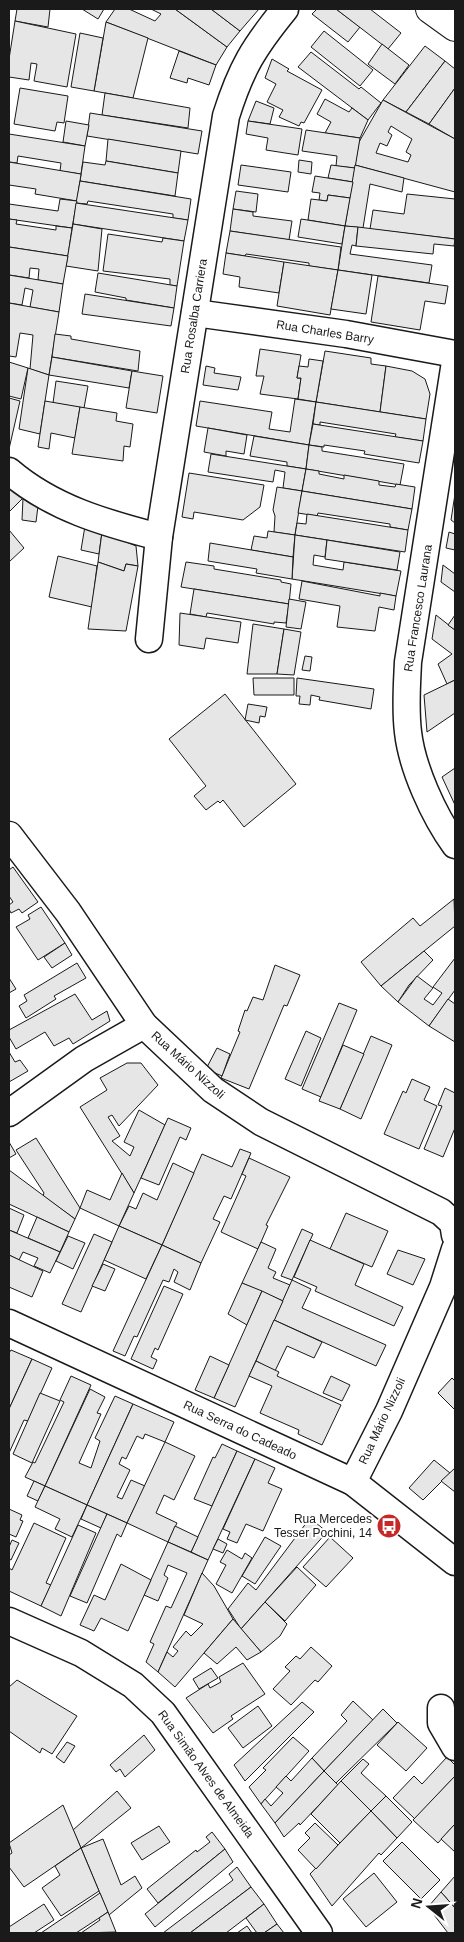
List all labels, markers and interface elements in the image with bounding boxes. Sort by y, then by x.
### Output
street label: Rua Rosalba Carriera [178,257,210,374]
street label: Rua Charles Barry [275,317,375,347]
street label: Rua Francesco Laurana [401,543,435,673]
street label: Rua Mário Nizzoli [148,1028,228,1102]
street label: Rua Mário Nizzoli [356,1375,408,1467]
street label: Rua Serra do Cadeado [181,1398,299,1463]
place label: Rua Mercedes Tesser Pochini, 14 [274,1512,372,1540]
bus stop icon: Rua Mercedes Tesser Pochini, 14 [376,1513,402,1539]
street label: Rua Simão Alves de Almeida [155,1708,257,1841]
north arrow [404,1882,454,1932]
text: N [407,1896,426,1910]

